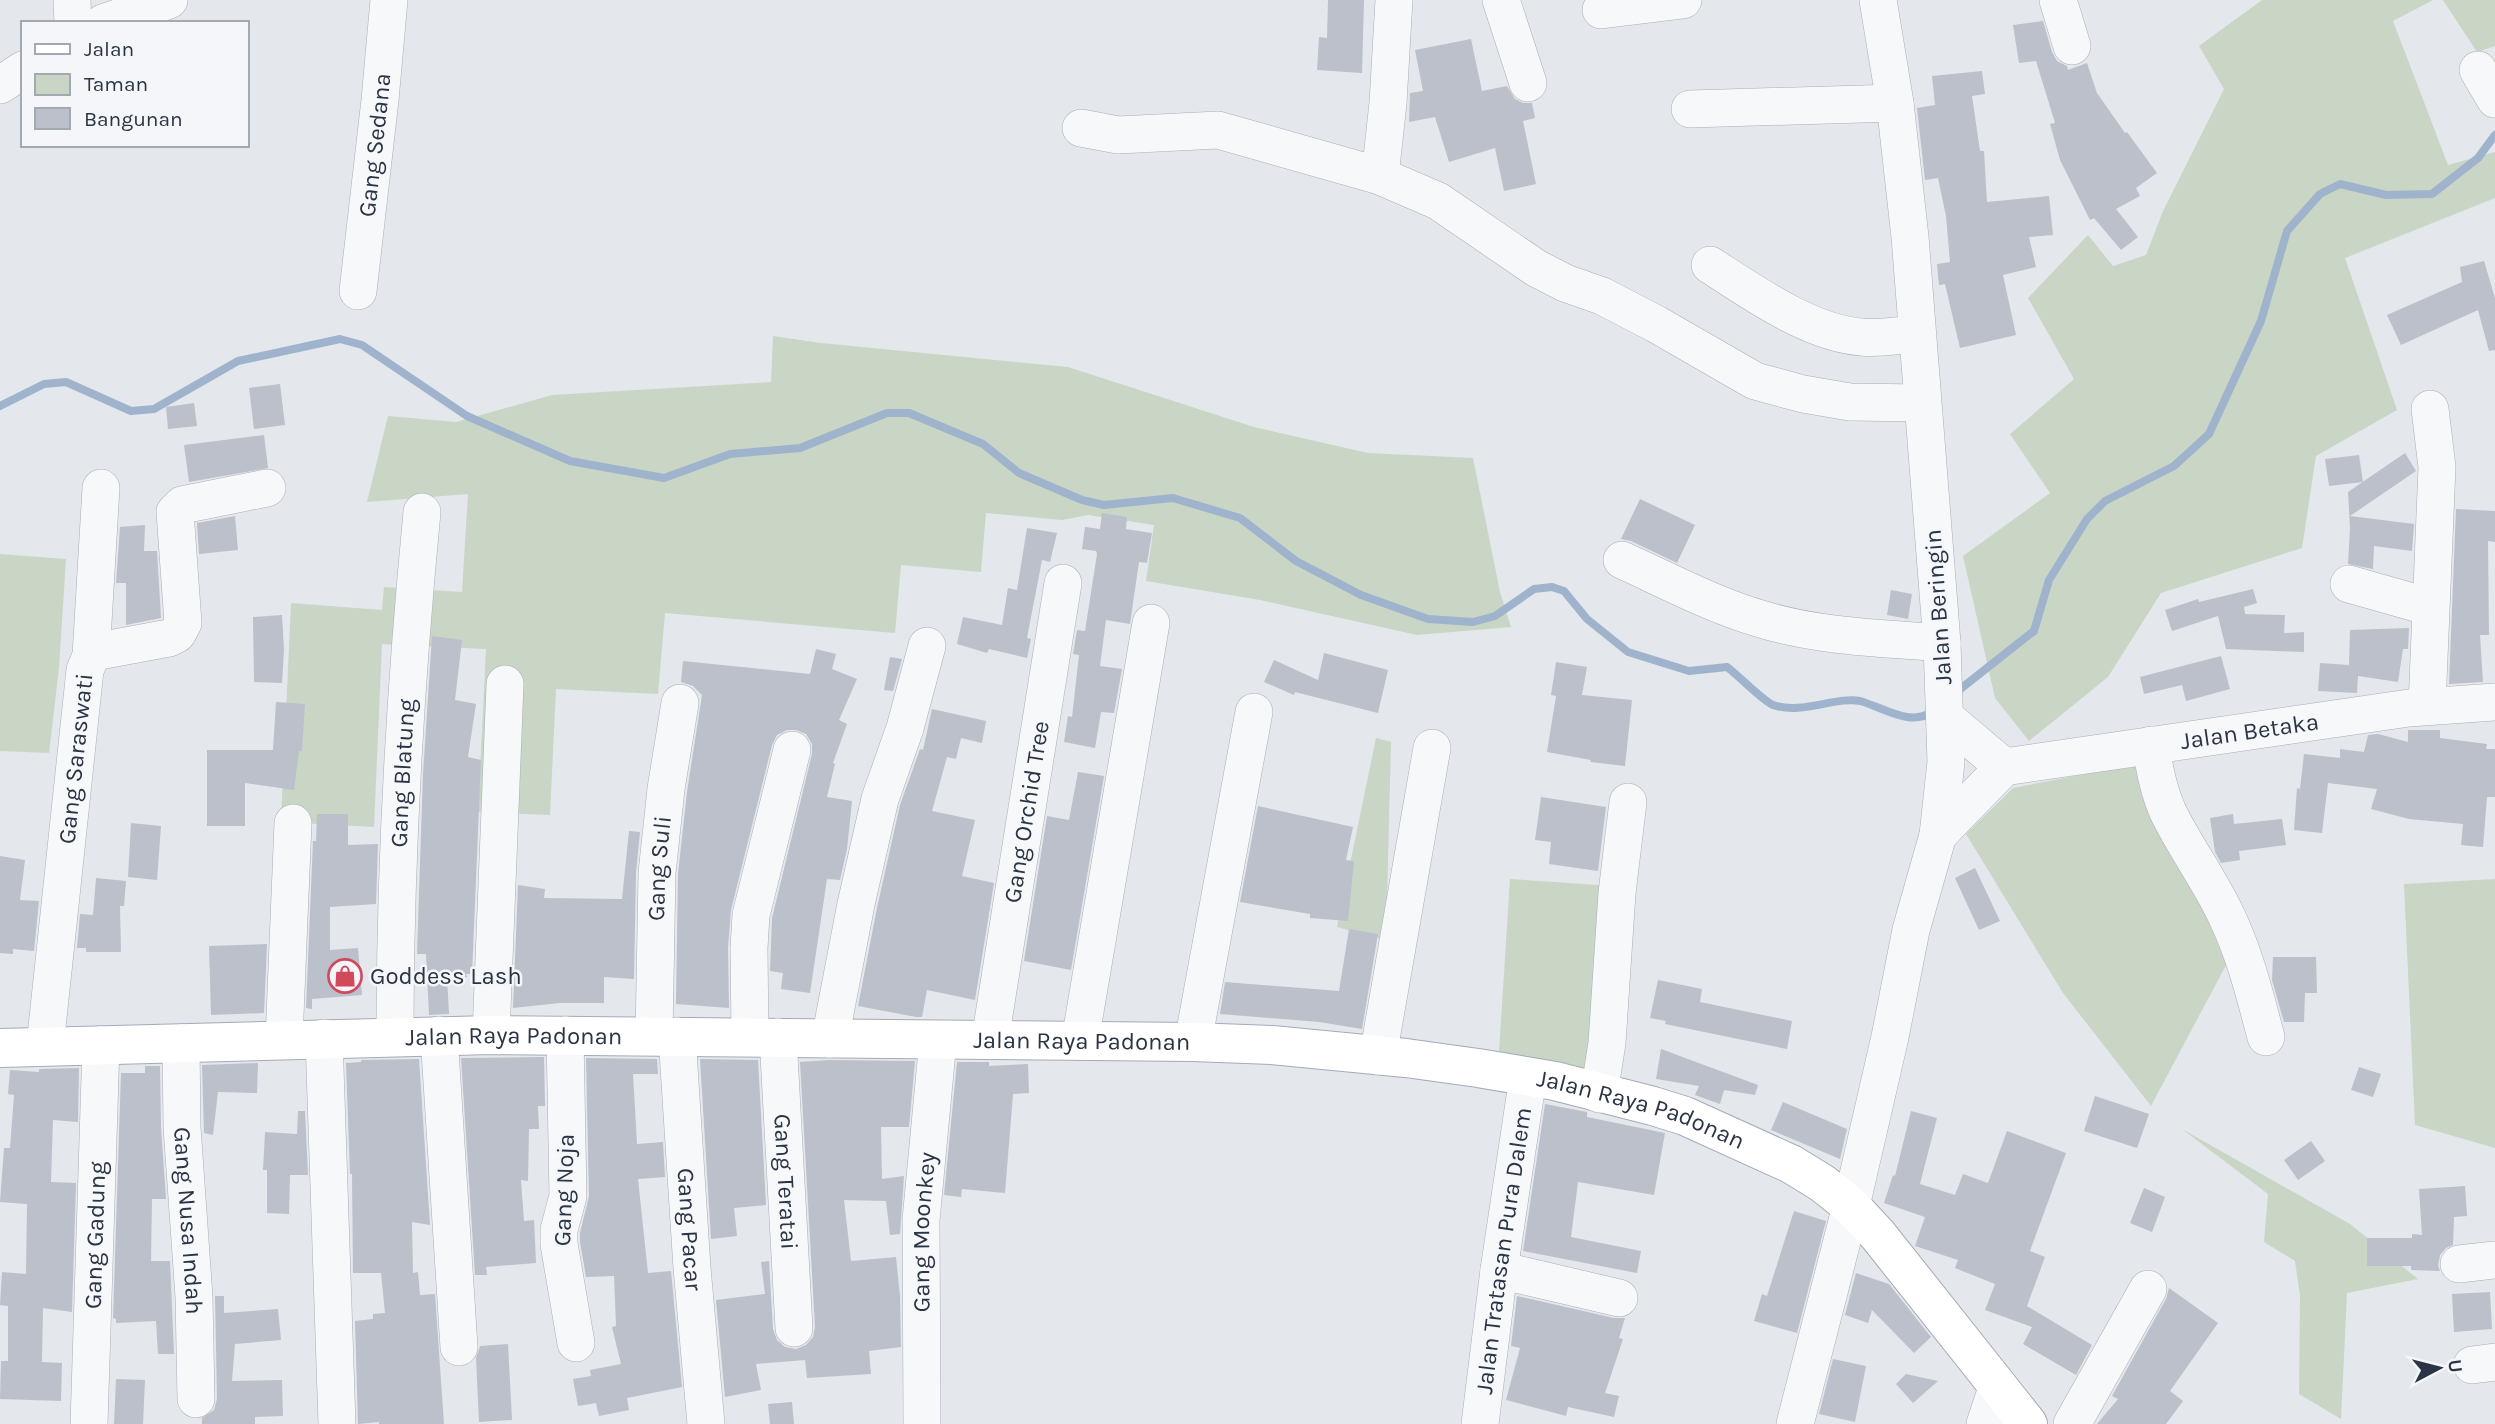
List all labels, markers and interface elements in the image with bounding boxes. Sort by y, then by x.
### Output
legend [21,21,248,147]
text: Jalan [84,37,134,61]
text: Taman [84,72,148,96]
street label: Gang Sedana [353,72,396,218]
text: Bangunan [84,107,183,131]
street label: Jalan Beringin [1919,528,1957,686]
street label: Gang Saraswati [53,672,99,845]
street label: Gang Blatung [385,697,421,848]
street label: Jalan Betaka [2179,707,2321,755]
street label: Gang Orchid Tree [998,719,1055,905]
street label: Gang Suli [642,814,677,921]
shop icon: Goddess Lash [326,957,364,995]
place label: Goddess Lash [370,962,522,990]
street label: Jalan Raya Padonan [405,1021,623,1051]
street label: Jalan Raya Padonan [973,1026,1191,1056]
street label: Jalan Raya Padonan [1535,1064,1749,1155]
street label: Jalan Tratasan Pura Dalem [1470,1105,1537,1396]
street label: Gang Teratai [768,1113,804,1251]
street label: Gang Nusa Indah [168,1126,208,1315]
street label: Gang Noja [548,1133,580,1247]
street label: Gang Moonkey [907,1151,941,1312]
street label: Gang Gadung [79,1160,111,1309]
street label: Gang Pacar [672,1167,708,1293]
north arrow [2404,1333,2474,1403]
text: U [2443,1358,2467,1374]

